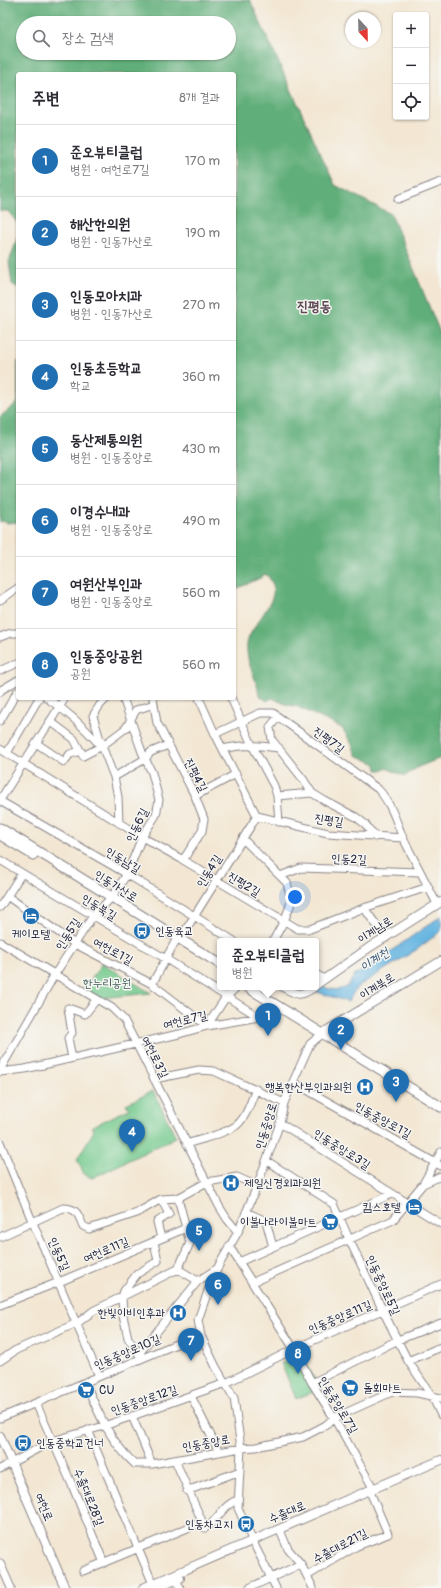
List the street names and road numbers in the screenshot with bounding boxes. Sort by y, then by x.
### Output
street label: 진평7길 [310,724,348,757]
street label: 진평4길 [181,756,211,795]
street label: 인동6길 [123,805,152,845]
street label: 진평길 [313,811,345,830]
street label: 인동남길 [102,844,143,877]
street label: 인동2길 [331,851,367,868]
street label: 인동4길 [194,852,225,890]
street label: 인동가산로 [91,867,140,906]
street label: 진평2길 [225,869,263,900]
street label: 인동북길 [78,891,119,924]
street label: 이계남로 [355,914,396,947]
street label: 인동5길 [52,915,85,953]
street label: 여헌로1길 [90,935,136,968]
street label: 이계북로 [357,970,398,1003]
street label: 여헌로7길 [161,1008,209,1033]
street label: 여헌로3길 [138,1034,172,1081]
street label: 인동중앙로1길 [352,1099,414,1142]
street label: 인동중앙로 [252,1101,281,1151]
street label: 인동중앙로3길 [310,1126,373,1173]
street label: 여헌로11길 [81,1234,132,1267]
street label: 인동5길 [44,1235,73,1274]
street label: 인동중앙로5길 [362,1253,403,1318]
street label: 인동중앙로11길 [306,1297,374,1338]
street label: 인동중앙로10길 [92,1332,163,1373]
street label: 인동중앙로7길 [315,1374,361,1437]
street label: 인동중앙로12길 [109,1382,180,1419]
street label: 인동중앙로 [181,1432,231,1455]
street label: 수출대로28길 [70,1466,107,1529]
street label: 여헌로 [31,1491,56,1523]
street label: 수출대로 [266,1498,308,1527]
street label: 수출대로21길 [310,1526,370,1567]

